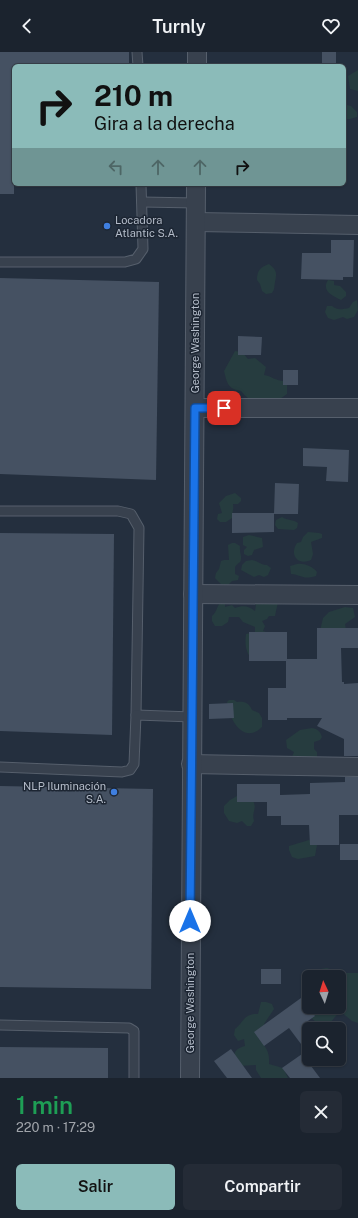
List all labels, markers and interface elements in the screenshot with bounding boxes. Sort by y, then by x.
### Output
icon: back [16,15,38,37]
icon: heart [320,15,342,37]
text: Turnly [152,16,206,37]
text: 210 m [94,79,173,112]
icon: right [28,80,80,132]
text: Gira a la derecha [94,113,235,134]
icon: left [105,156,127,178]
icon: ahead [147,156,169,178]
icon: ahead [189,156,211,178]
icon: right [231,156,253,178]
place label: Locadora Atlantic S.A. [115,214,178,239]
marker: Locadora Atlantic S.A. [102,221,112,231]
street label: George Washington [189,293,201,393]
pin [207,391,241,425]
icon: arrive [213,397,235,419]
place label: NLP Iluminación S.A. [23,780,106,805]
marker: NLP Iluminación S.A. [109,787,119,797]
position arrow [169,900,211,942]
street label: George Washington [184,953,196,1053]
north arrow [302,970,346,1014]
map controls [302,970,346,1066]
button: search [302,1022,346,1066]
text: 1 min [16,1091,73,1119]
button: close [300,1091,342,1133]
text: 220 m · 17:29 [16,1120,95,1135]
button: Salir [16,1164,175,1210]
button: Compartir [183,1164,342,1210]

